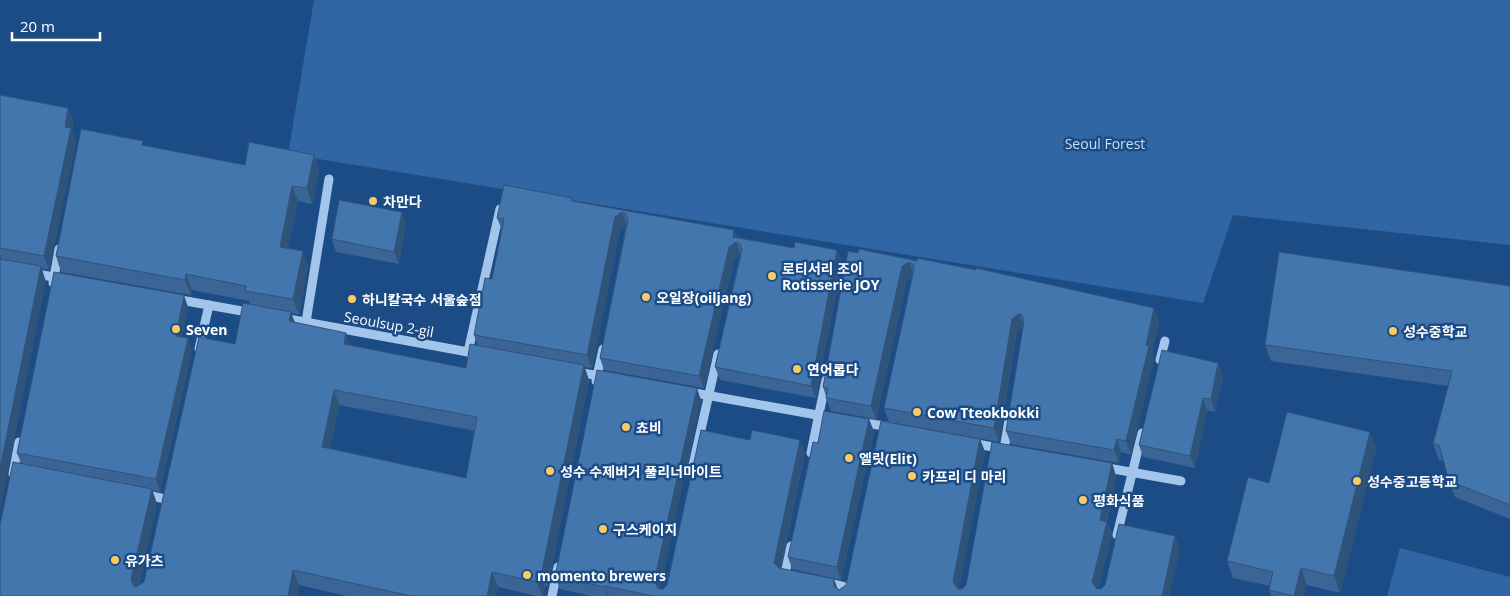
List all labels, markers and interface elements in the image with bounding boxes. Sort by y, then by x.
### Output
scale bar [12,10,100,42]
text: 20 m [20,16,55,36]
park label: Seoul Forest [1065,134,1145,153]
place label: 차만다 [383,192,422,211]
marker: 차만다 [367,195,379,207]
place label: 로티서리 조이 Rotisserie JOY [782,259,880,294]
marker: 로티서리 조이 Rotisserie JOY [766,270,778,282]
place label: 오일장(oiljang) [656,288,751,307]
place label: 하니칼국수 서울숲점 [362,290,482,309]
marker: 오일장(oiljang) [640,291,652,303]
marker: 하니칼국수 서울숲점 [346,293,358,305]
street label: Seoulsup 2-gil [343,307,435,341]
place label: Seven [186,320,227,339]
place label: 성수중학교 [1403,322,1468,341]
marker: Seven [170,323,182,335]
marker: 성수중학교 [1387,325,1399,337]
place label: 연어롭다 [807,360,859,379]
marker: 연어롭다 [791,363,803,375]
place label: Cow Tteokbokki [927,403,1039,422]
marker: Cow Tteokbokki [911,406,923,418]
place label: 쵸비 [636,418,662,437]
marker: 쵸비 [620,421,632,433]
place label: 엘릿(Elit) [859,449,917,468]
marker: 엘릿(Elit) [843,452,855,464]
place label: 성수 수제버거 풀리너마이트 [560,462,722,481]
marker: 성수 수제버거 풀리너마이트 [544,465,556,477]
place label: 카프리 디 마리 [922,467,1007,486]
marker: 카프리 디 마리 [906,470,918,482]
place label: 성수중고등학교 [1367,472,1457,491]
marker: 성수중고등학교 [1351,475,1363,487]
place label: 평화식품 [1093,491,1145,510]
marker: 평화식품 [1077,494,1089,506]
place label: 구스케이지 [613,520,677,539]
marker: 구스케이지 [597,523,609,535]
place label: 유가츠 [125,551,164,570]
marker: 유가츠 [109,554,121,566]
place label: momento brewers [537,566,666,585]
marker: momento brewers [521,569,533,581]

